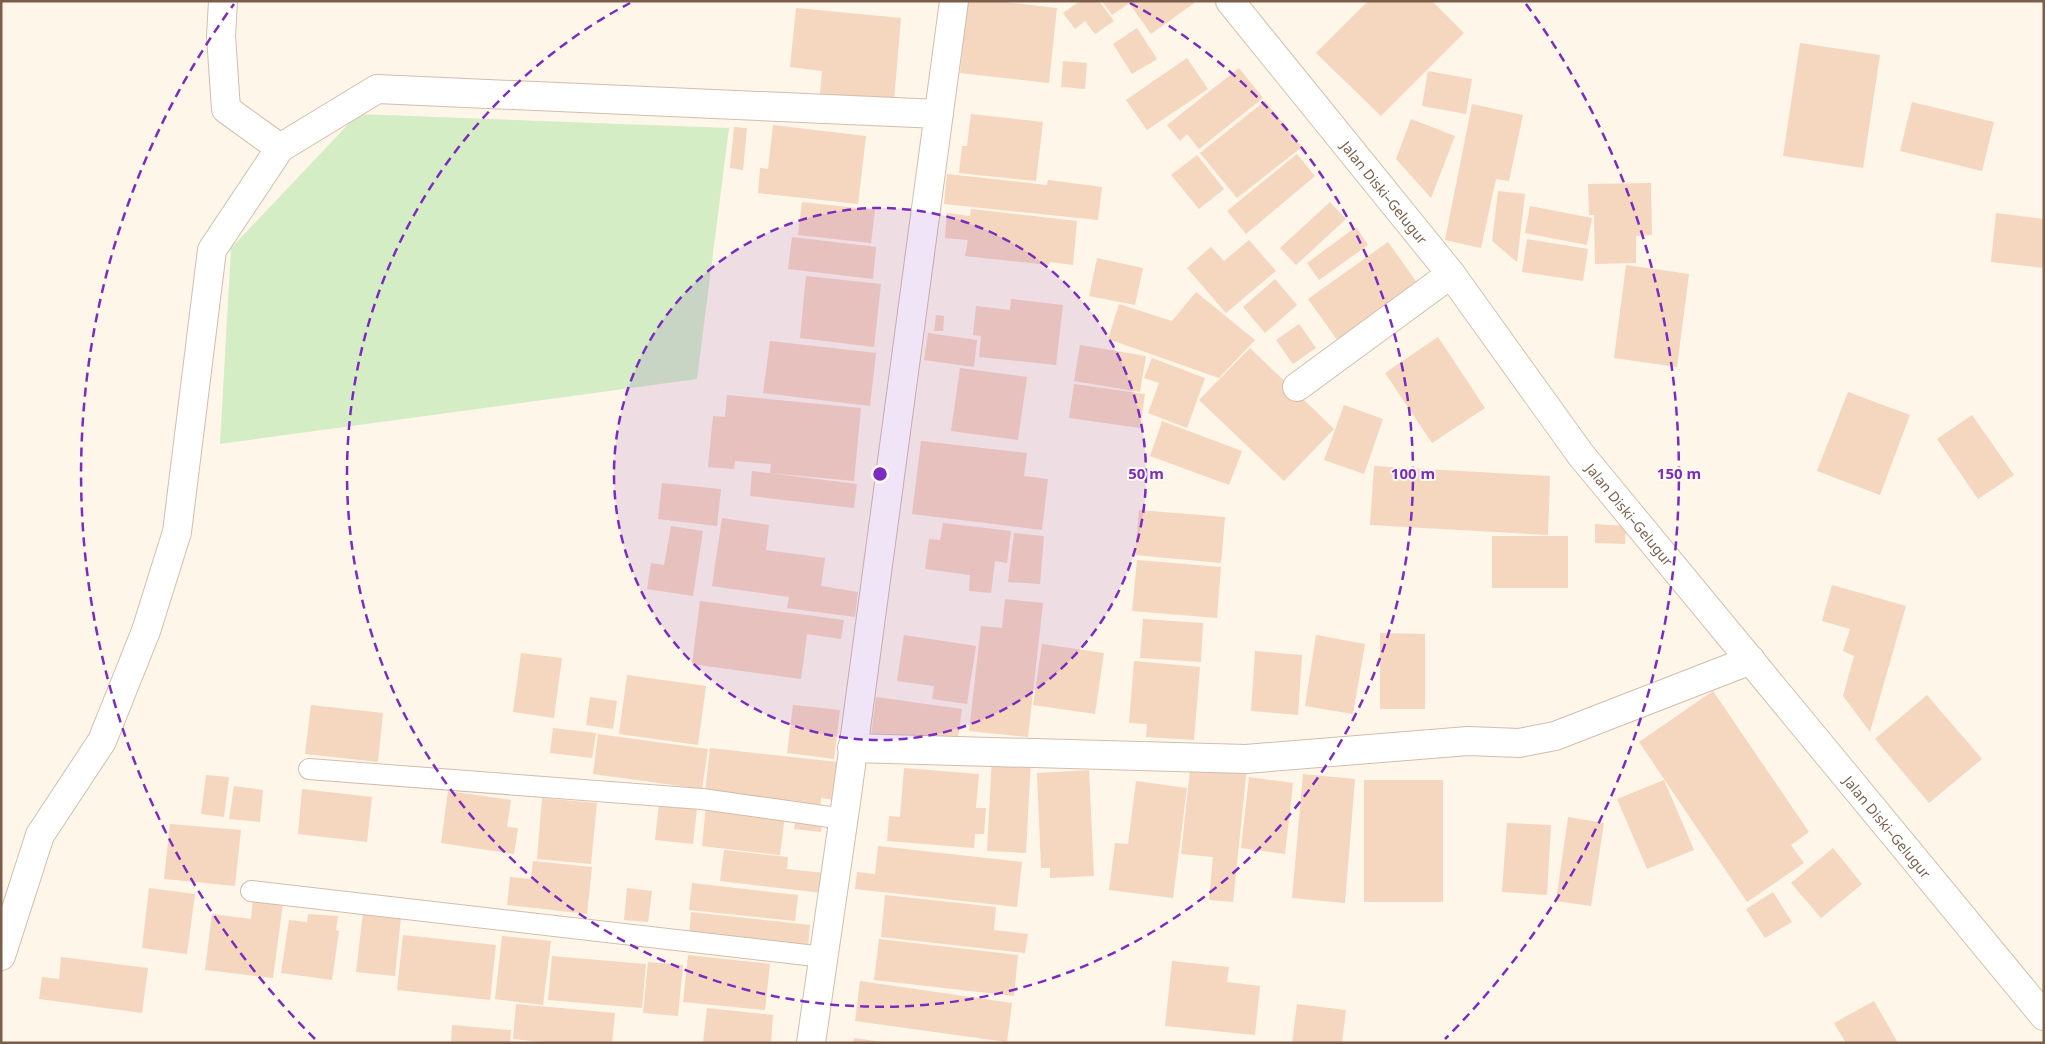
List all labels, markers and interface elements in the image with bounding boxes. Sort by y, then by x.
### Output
street label: Jalan Diski–Gelugur [1336,135,1432,248]
street label: Jalan Diski–Gelugur [1581,458,1678,570]
text: 50 m [1128,463,1164,483]
text: 100 m [1391,463,1435,483]
text: 150 m [1657,463,1701,483]
centre of rings [871,465,889,483]
street label: Jalan Diski–Gelugur [1839,770,1936,882]

